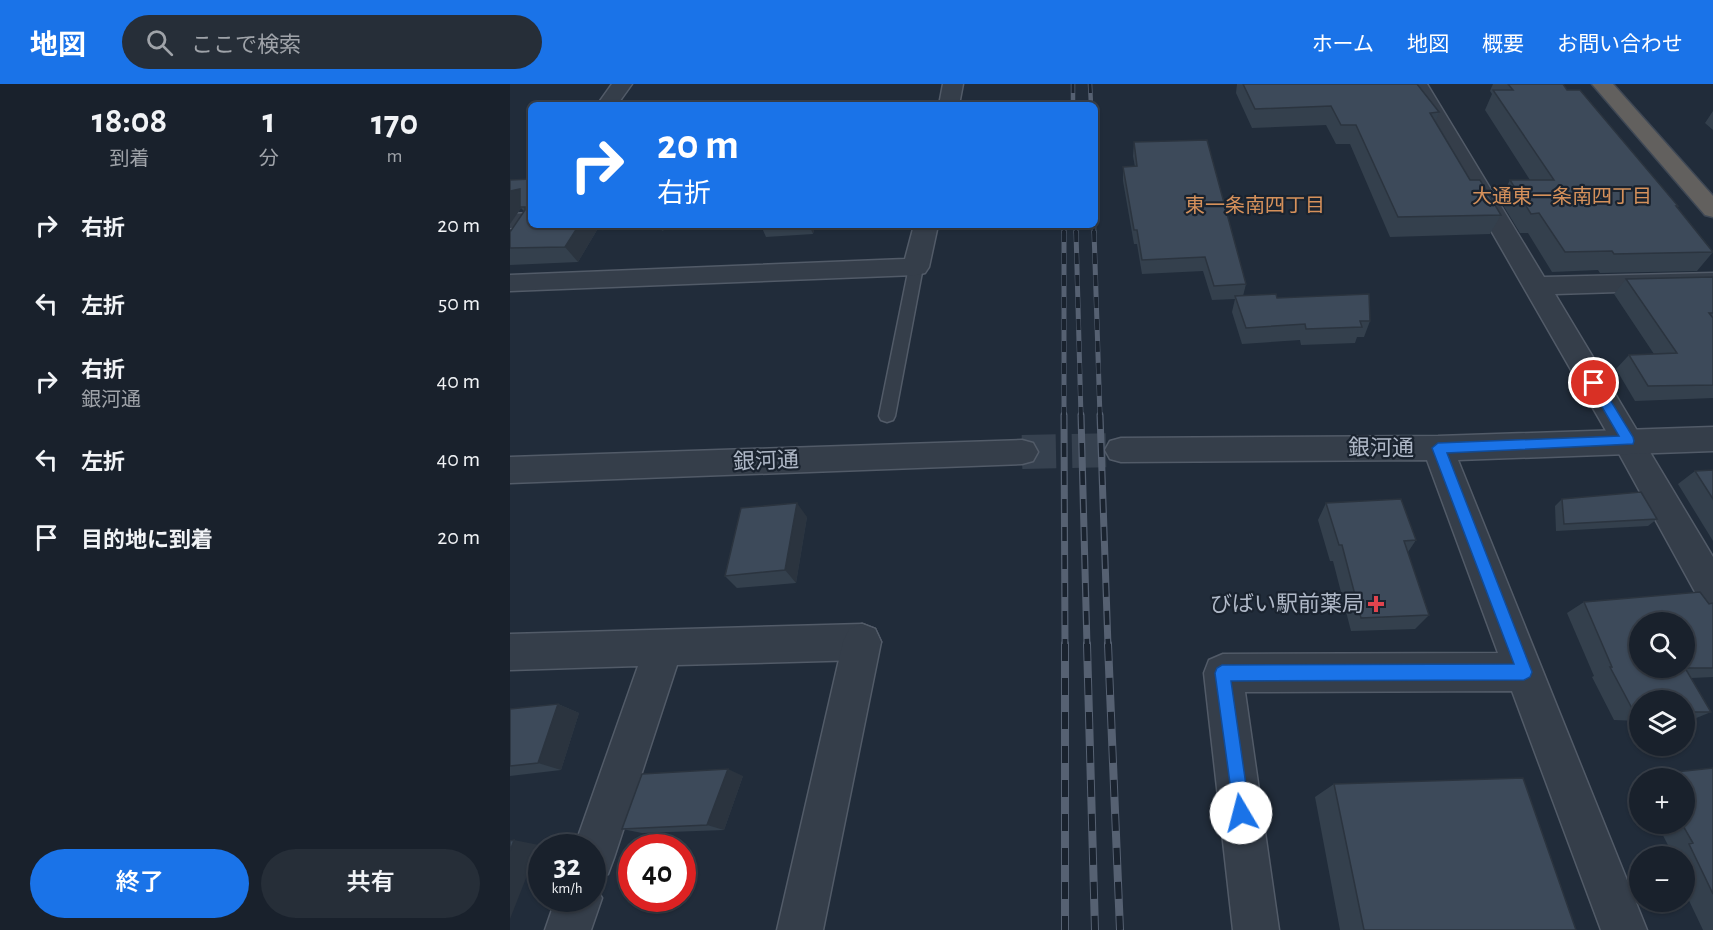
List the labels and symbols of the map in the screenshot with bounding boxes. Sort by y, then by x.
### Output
district label: 大通東一条南四丁目 [1472,186,1652,207]
district label: 東一条南四丁目 [1185,195,1325,216]
pin [1568,357,1619,408]
street label: 銀河通 [1348,436,1414,459]
street label: 銀河通 [733,448,799,473]
place label: びばい駅前薬局 [1210,592,1364,615]
marker: びばい駅前薬局 [1369,597,1383,611]
position arrow [1209,781,1273,845]
speed limit sign: 40 [618,834,696,912]

